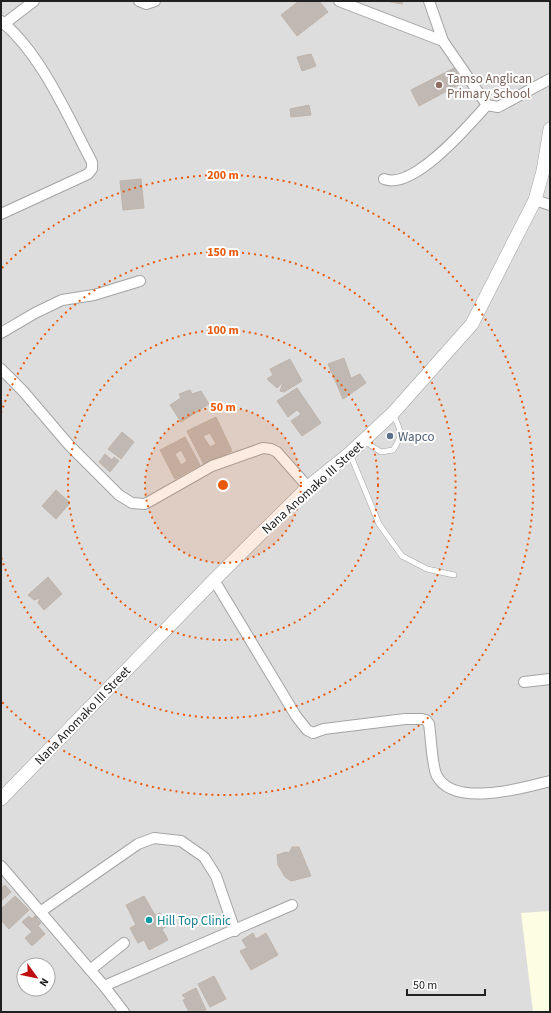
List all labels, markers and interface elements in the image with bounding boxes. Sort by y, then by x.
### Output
place label: Tamso Anglican Primary School [447,70,532,103]
marker: Tamso Anglican Primary School [434,80,444,90]
text: 200 m [207,167,239,184]
text: 150 m [207,244,239,261]
text: 100 m [207,322,239,339]
text: 50 m [210,399,236,416]
place label: Wapco [398,428,434,446]
marker: Wapco [385,431,395,441]
street label: Nana Anomako III Street [258,437,368,538]
centre of rings [216,478,230,492]
street label: Nana Anomako III Street [31,662,135,769]
place label: Hill Top Clinic [157,912,231,930]
marker: Hill Top Clinic [144,915,154,925]
north arrow [16,957,56,997]
scale bar [407,971,485,997]
text: N [36,975,52,989]
text: 50 m [413,977,437,994]

